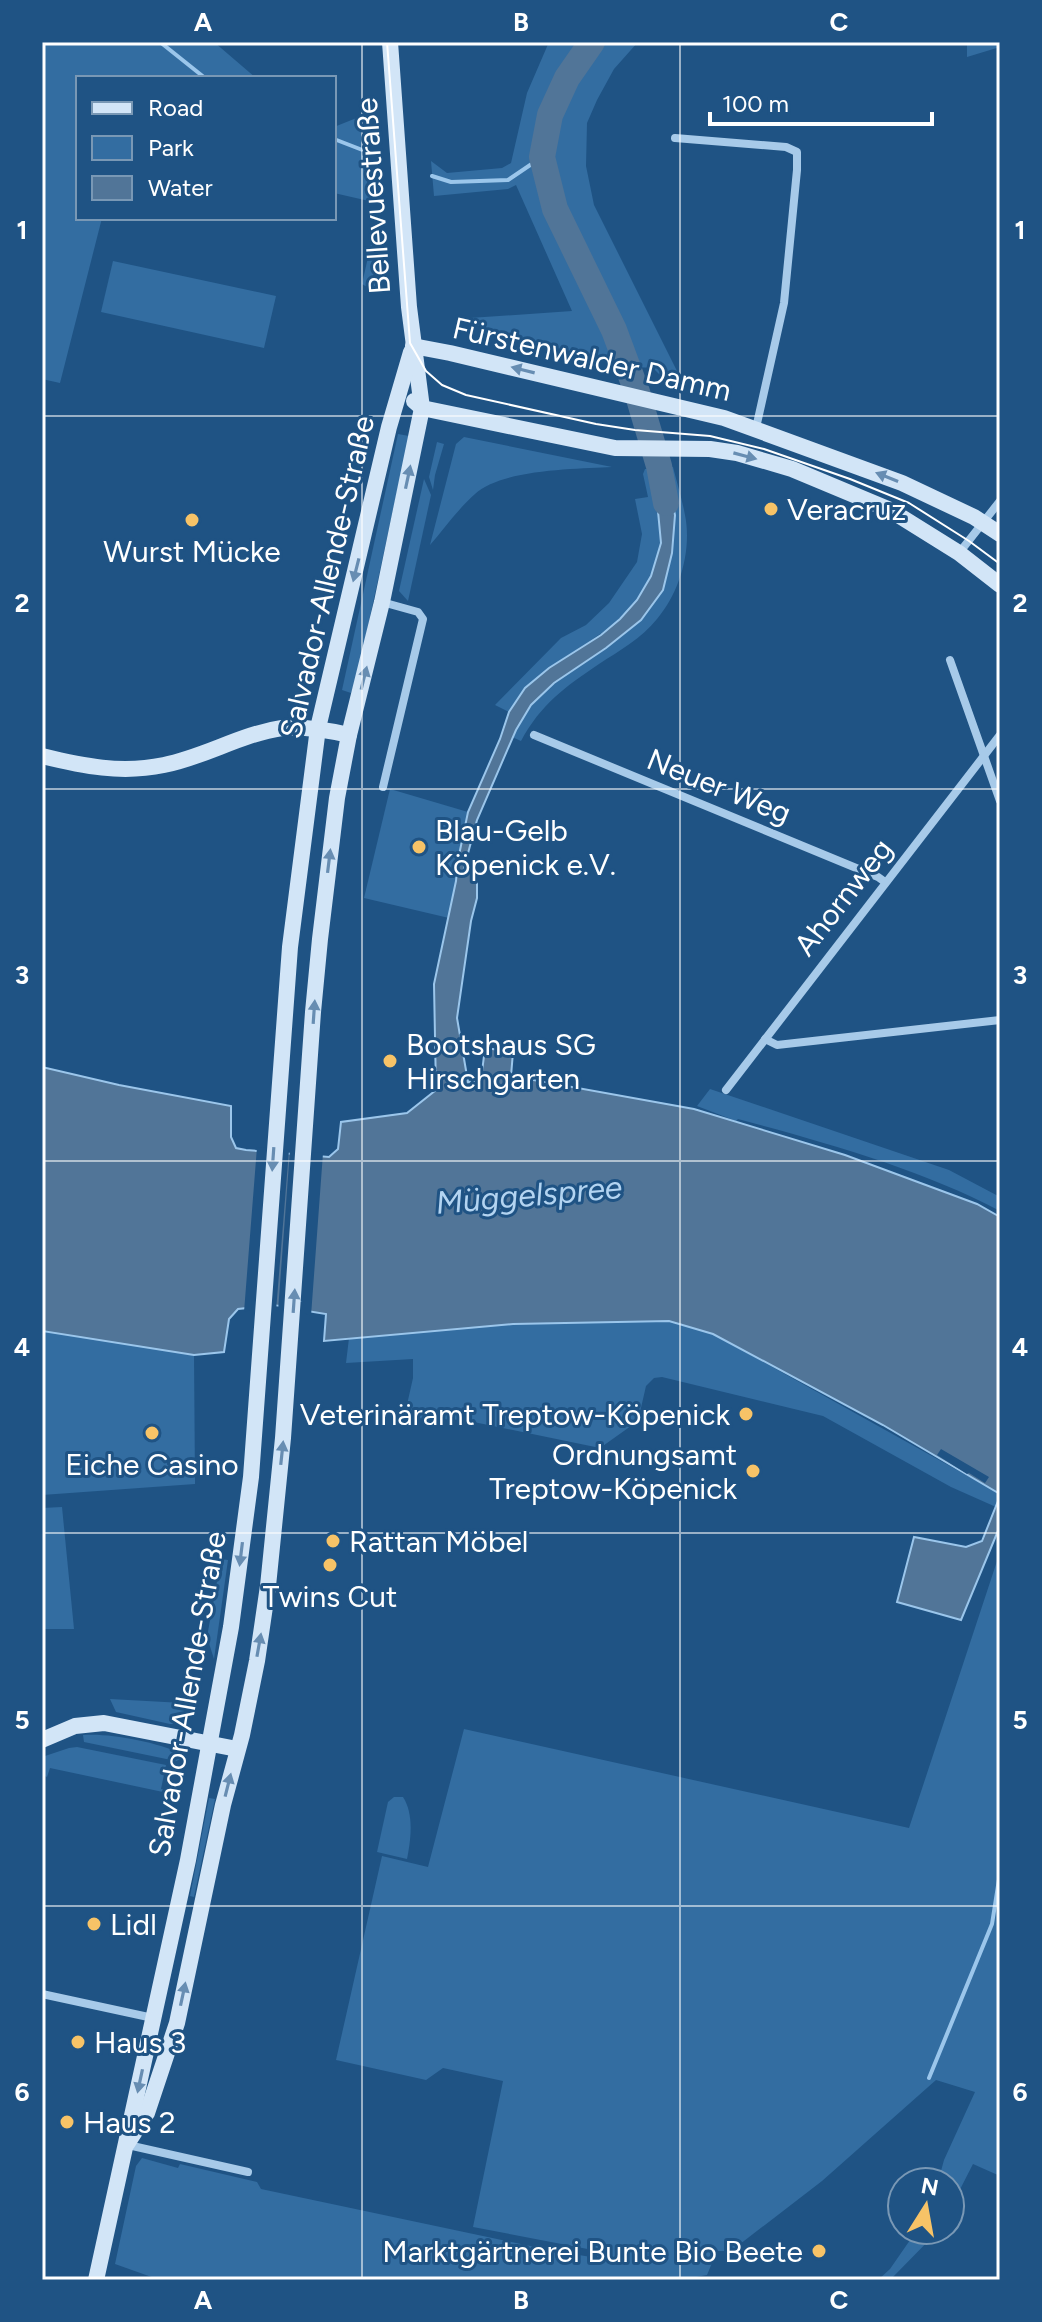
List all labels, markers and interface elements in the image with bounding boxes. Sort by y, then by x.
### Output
text: A [194,6,213,38]
text: B [513,6,529,38]
text: C [830,6,849,38]
legend [76,76,336,220]
scale bar [710,76,932,126]
text: 100 m [722,89,789,118]
text: Road [148,93,203,122]
street label: Bellevuestraße [348,97,398,295]
text: Park [148,133,194,162]
text: Water [148,173,213,202]
text: 1 [17,214,27,246]
text: 1 [1015,214,1025,246]
street label: Fürstenwalder Damm [449,309,735,409]
one-way arrow [511,364,536,376]
street label: Salvador-Allende-Straße [272,412,382,742]
one-way arrow [733,450,758,463]
one-way arrow [403,465,415,490]
one-way arrow [875,470,899,483]
place label: Veracruz [787,491,906,528]
marker: Veracruz [762,500,780,518]
marker: Wurst Mücke [183,511,201,529]
place label: Wurst Mücke [103,533,281,570]
one-way arrow [349,558,362,583]
text: 2 [14,587,30,619]
text: 2 [1012,587,1028,619]
one-way arrow [358,665,370,690]
street label: Neuer Weg [642,740,796,832]
place label: Blau-Gelb Köpenick e.V. [435,812,616,883]
street label: Ahornweg [786,831,900,963]
marker: Blau-Gelb Köpenick e.V. [410,838,428,856]
one-way arrow [323,848,336,873]
text: 3 [15,959,29,991]
text: 3 [1013,959,1027,991]
one-way arrow [308,999,321,1024]
place label: Bootshaus SG Hirschgarten [406,1026,596,1097]
marker: Bootshaus SG Hirschgarten [381,1052,399,1070]
one-way arrow [266,1147,279,1172]
water label: Müggelspree [434,1168,624,1222]
one-way arrow [288,1288,301,1313]
text: 4 [14,1331,30,1363]
text: 4 [1012,1331,1028,1363]
place label: Veterinäramt Treptow-Köpenick [300,1396,730,1433]
marker: Veterinäramt Treptow-Köpenick [737,1405,755,1423]
marker: Eiche Casino [143,1424,161,1442]
place label: Ordnungsamt Treptow-Köpenick [489,1436,737,1507]
one-way arrow [275,1440,288,1465]
place label: Eiche Casino [65,1446,239,1483]
marker: Ordnungsamt Treptow-Köpenick [744,1462,762,1480]
place label: Rattan Möbel [349,1523,528,1560]
street label: Salvador-Allende-Straße [140,1528,234,1860]
marker: Rattan Möbel [324,1532,342,1550]
one-way arrow [234,1542,247,1567]
marker: Twins Cut [321,1556,339,1574]
place label: Twins Cut [263,1578,397,1615]
one-way arrow [254,1633,266,1658]
text: 5 [14,1704,30,1736]
text: 5 [1012,1704,1028,1736]
one-way arrow [223,1772,235,1797]
place label: Lidl [110,1906,157,1943]
marker: Lidl [85,1915,103,1933]
one-way arrow [177,1981,190,2006]
place label: Haus 3 [94,2024,186,2061]
marker: Haus 3 [69,2033,87,2051]
one-way arrow [133,2069,146,2094]
text: 6 [14,2076,30,2108]
text: 6 [1012,2076,1028,2108]
place label: Haus 2 [83,2104,176,2141]
marker: Haus 2 [58,2113,76,2131]
north arrow [886,2166,966,2246]
text: N [919,2172,941,2202]
place label: Marktgärtnerei Bunte Bio Beete [382,2233,803,2270]
marker: Marktgärtnerei Bunte Bio Beete [810,2242,828,2260]
text: A [194,2284,213,2316]
text: B [513,2284,529,2316]
text: C [830,2284,849,2316]

